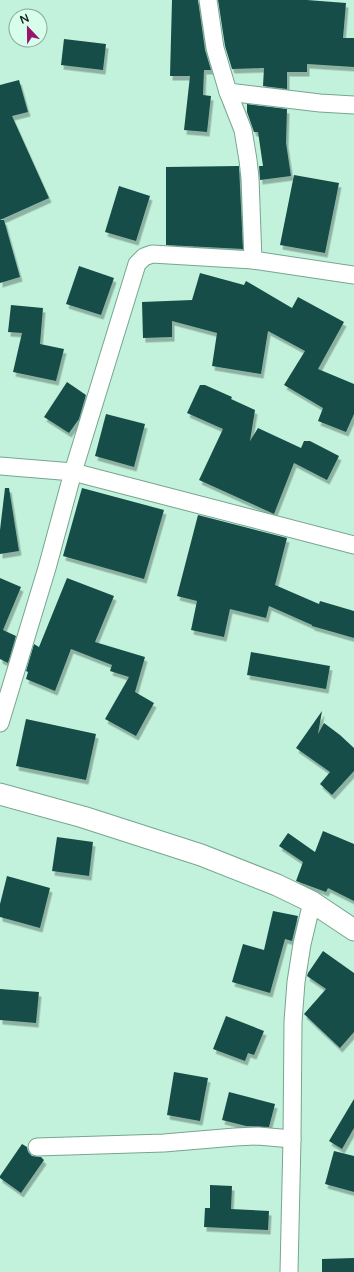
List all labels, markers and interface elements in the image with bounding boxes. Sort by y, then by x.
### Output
north arrow [8,8,48,48]
text: N [18,12,31,27]

